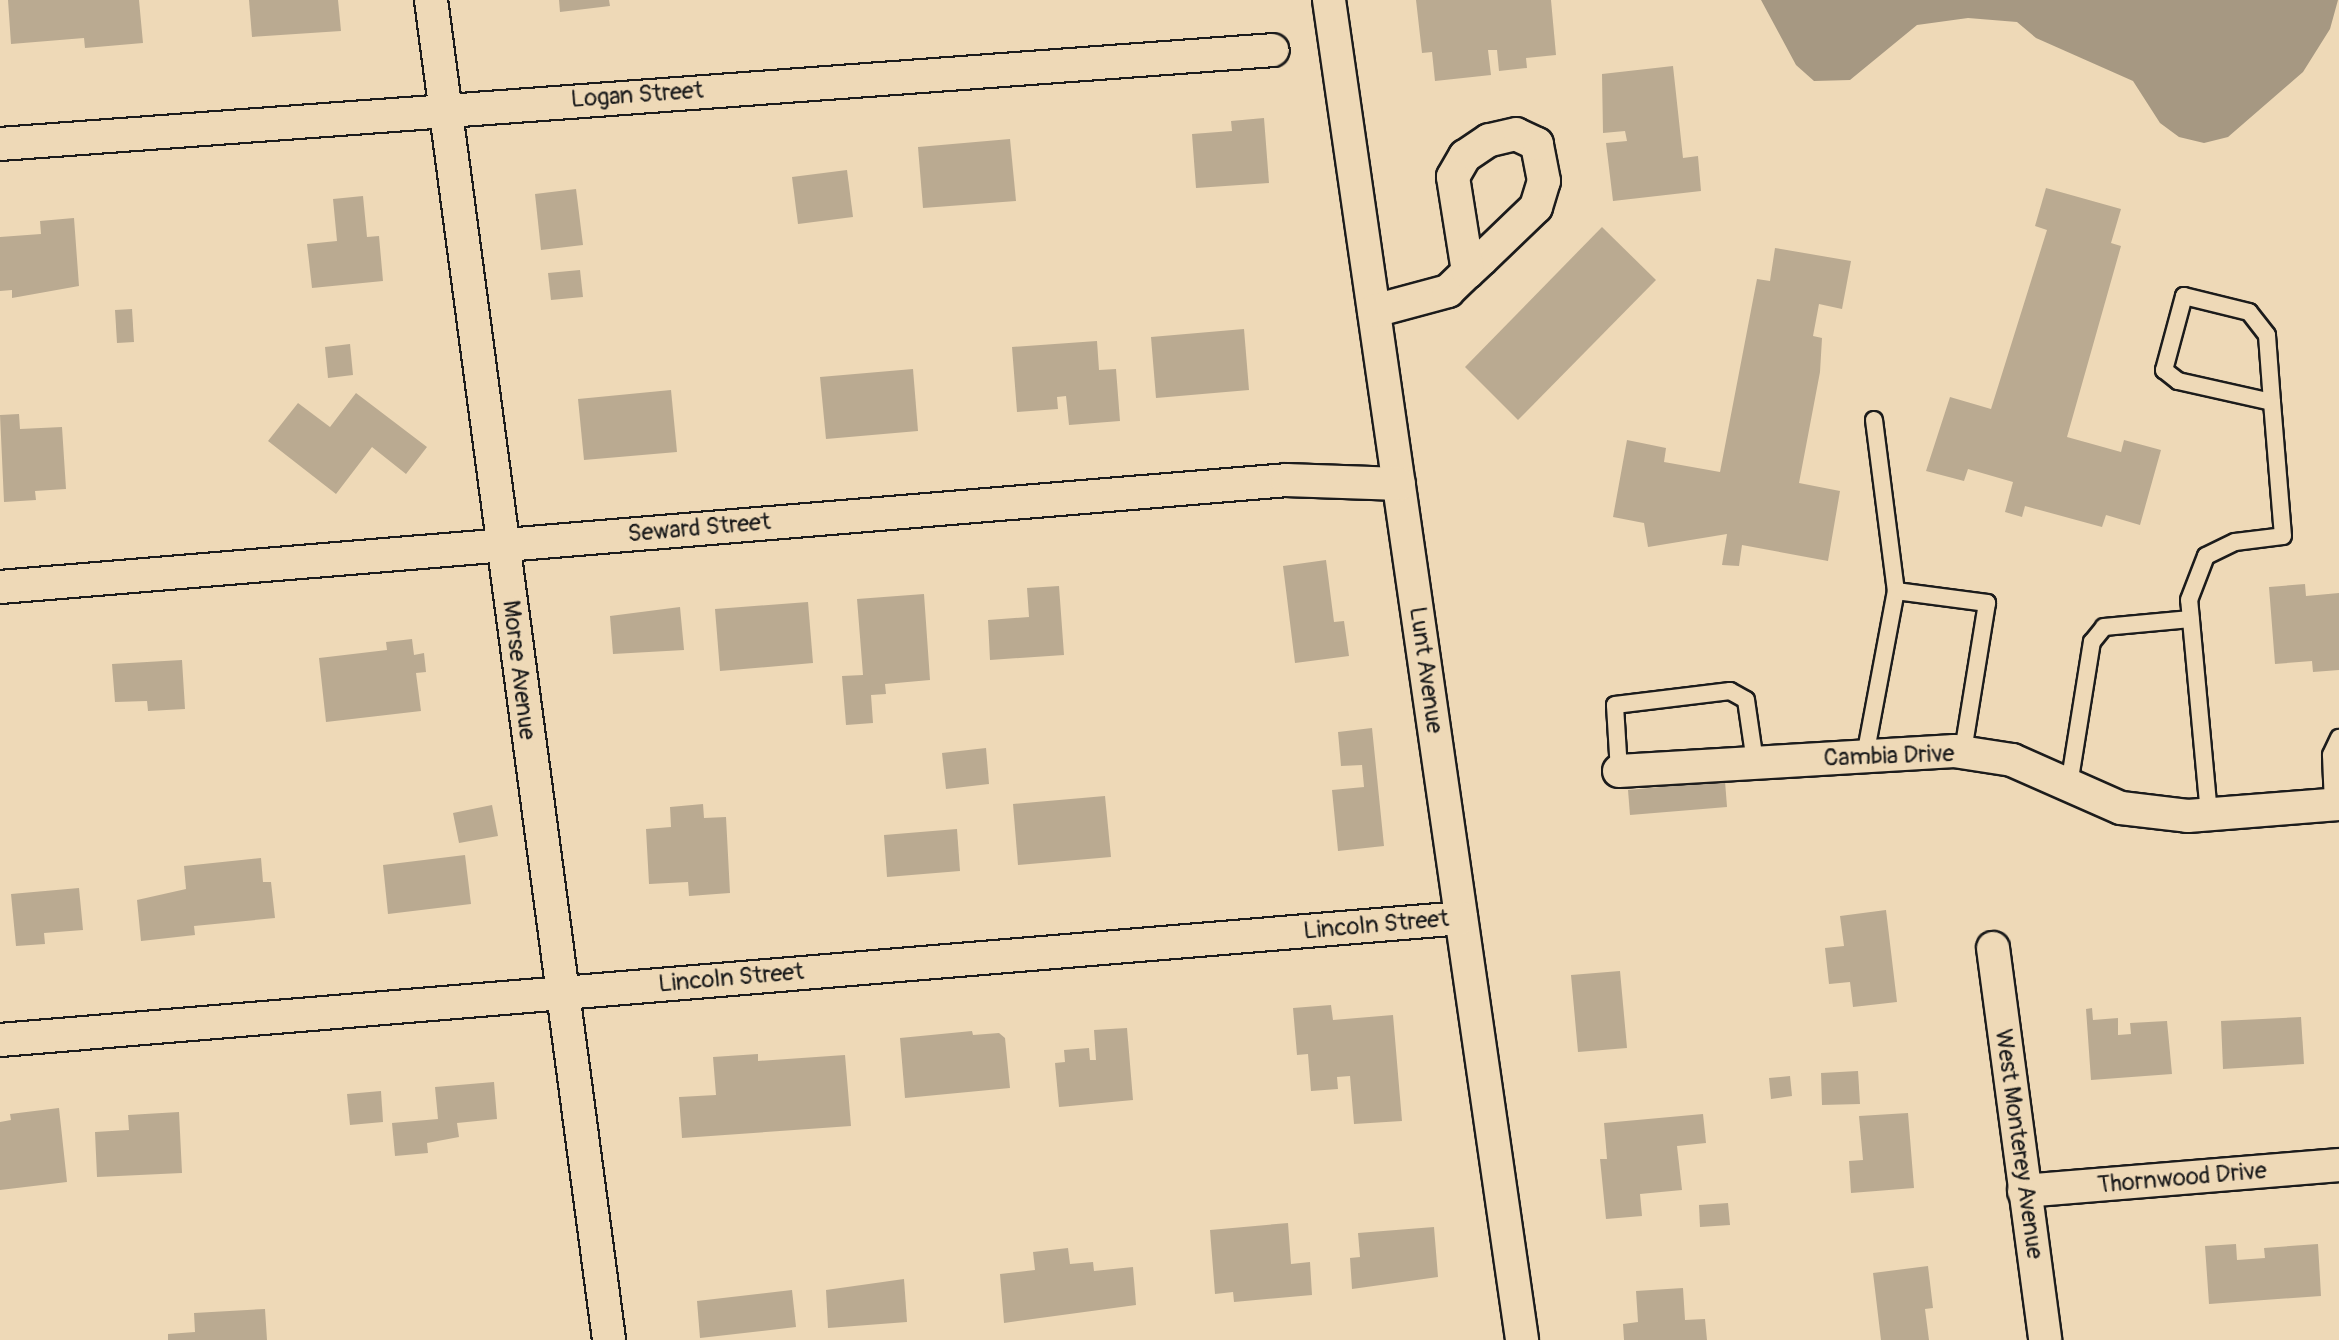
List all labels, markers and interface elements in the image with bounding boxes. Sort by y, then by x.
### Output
street label: Logan Street [570,76,704,114]
street label: Seward Street [626,507,772,549]
street label: Morse Avenue [496,599,542,741]
street label: Lunt Avenue [1403,605,1449,735]
street label: Cambia Drive [1823,739,1955,773]
street label: Lincoln Street [1302,904,1450,946]
street label: Lincoln Street [657,957,805,999]
street label: West Monterey Avenue [1989,1027,2049,1261]
street label: Thornwood Drive [2096,1156,2268,1200]

